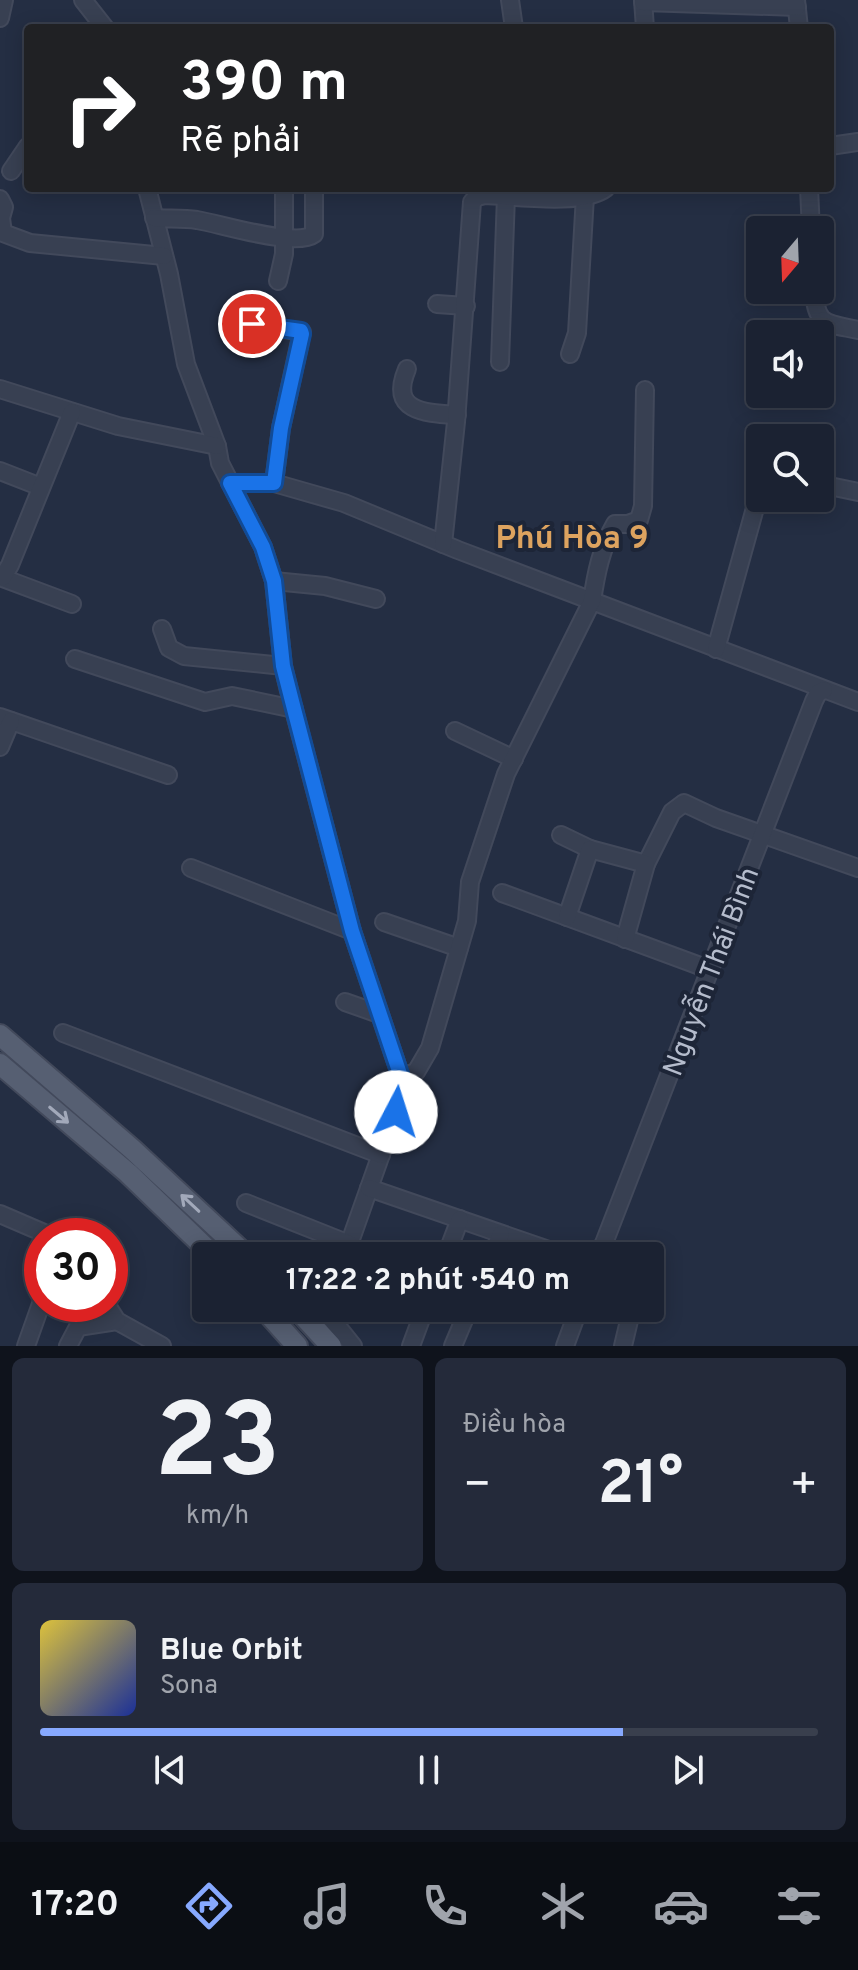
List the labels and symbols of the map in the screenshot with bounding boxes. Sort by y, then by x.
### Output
north arrow [746,216,834,304]
pin [218,290,286,358]
district label: Phú Hòa 9 [495,520,649,560]
street label: Nguyễn Thái Bình [655,862,769,1082]
position arrow [354,1070,438,1154]
one-way arrow [49,1106,69,1124]
one-way arrow [180,1193,200,1212]
speed limit sign: 30 [24,1218,128,1322]

